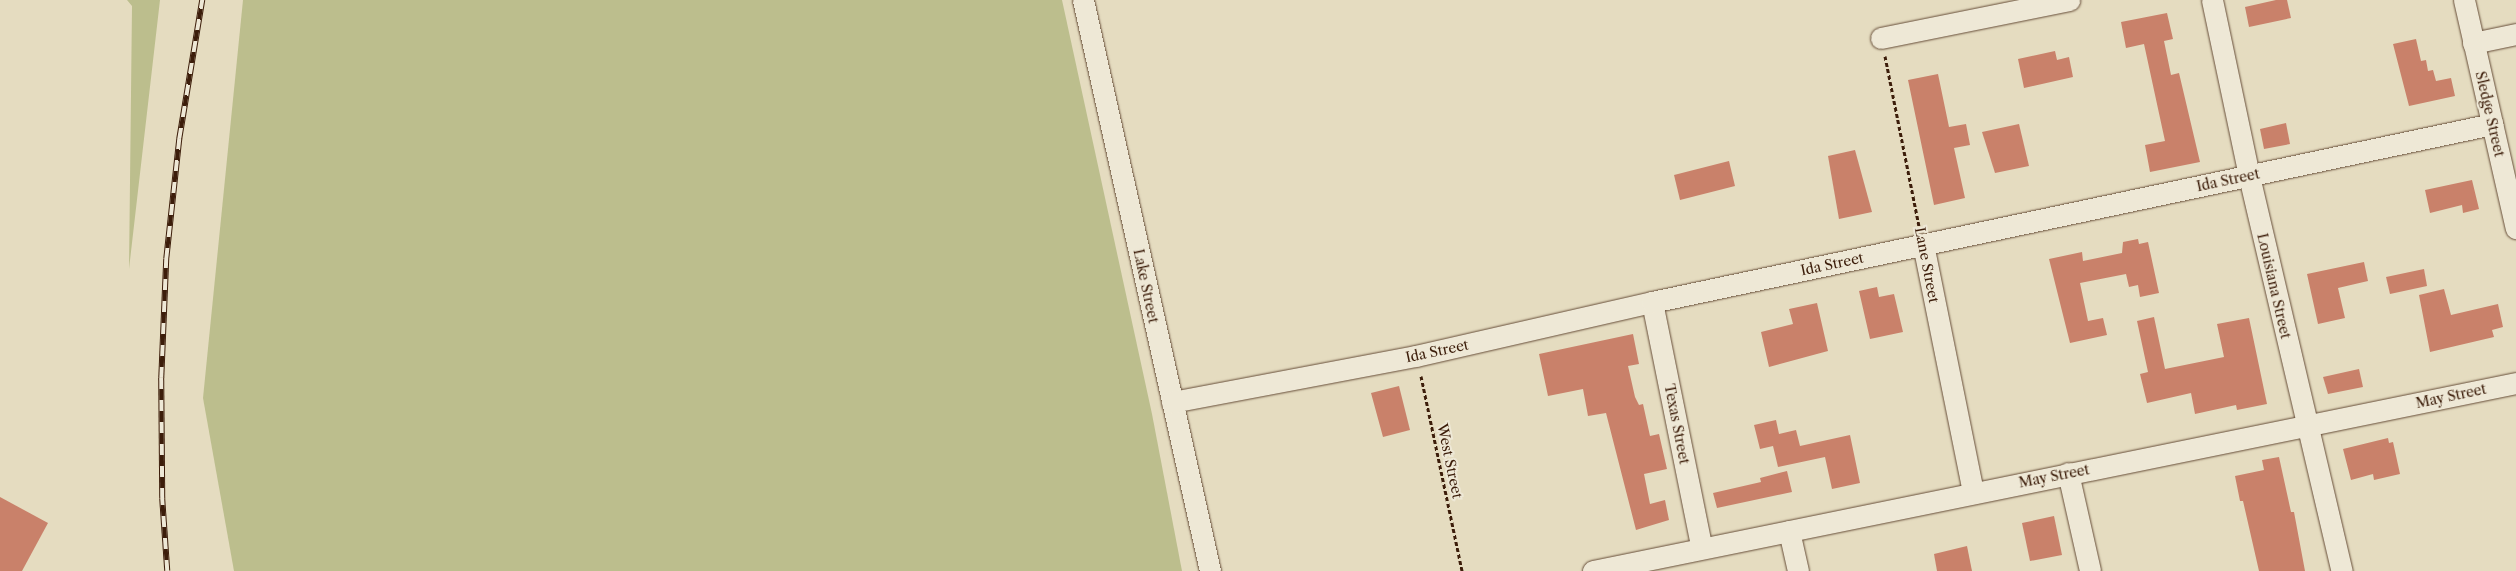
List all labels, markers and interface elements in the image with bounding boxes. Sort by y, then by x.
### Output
street label: Sledge Street [2472,69,2508,159]
street label: Ida Street [2195,165,2261,195]
street label: Lane Street [1911,226,1943,304]
street label: Louisiana Street [2254,232,2294,340]
street label: Lake Street [1130,247,1162,325]
street label: Ida Street [1799,249,1865,279]
street label: Ida Street [1404,336,1470,366]
street label: May Street [2414,380,2488,412]
street label: Texas Street [1661,382,1693,466]
street label: West Street [1434,422,1466,500]
street label: May Street [2017,461,2091,491]

